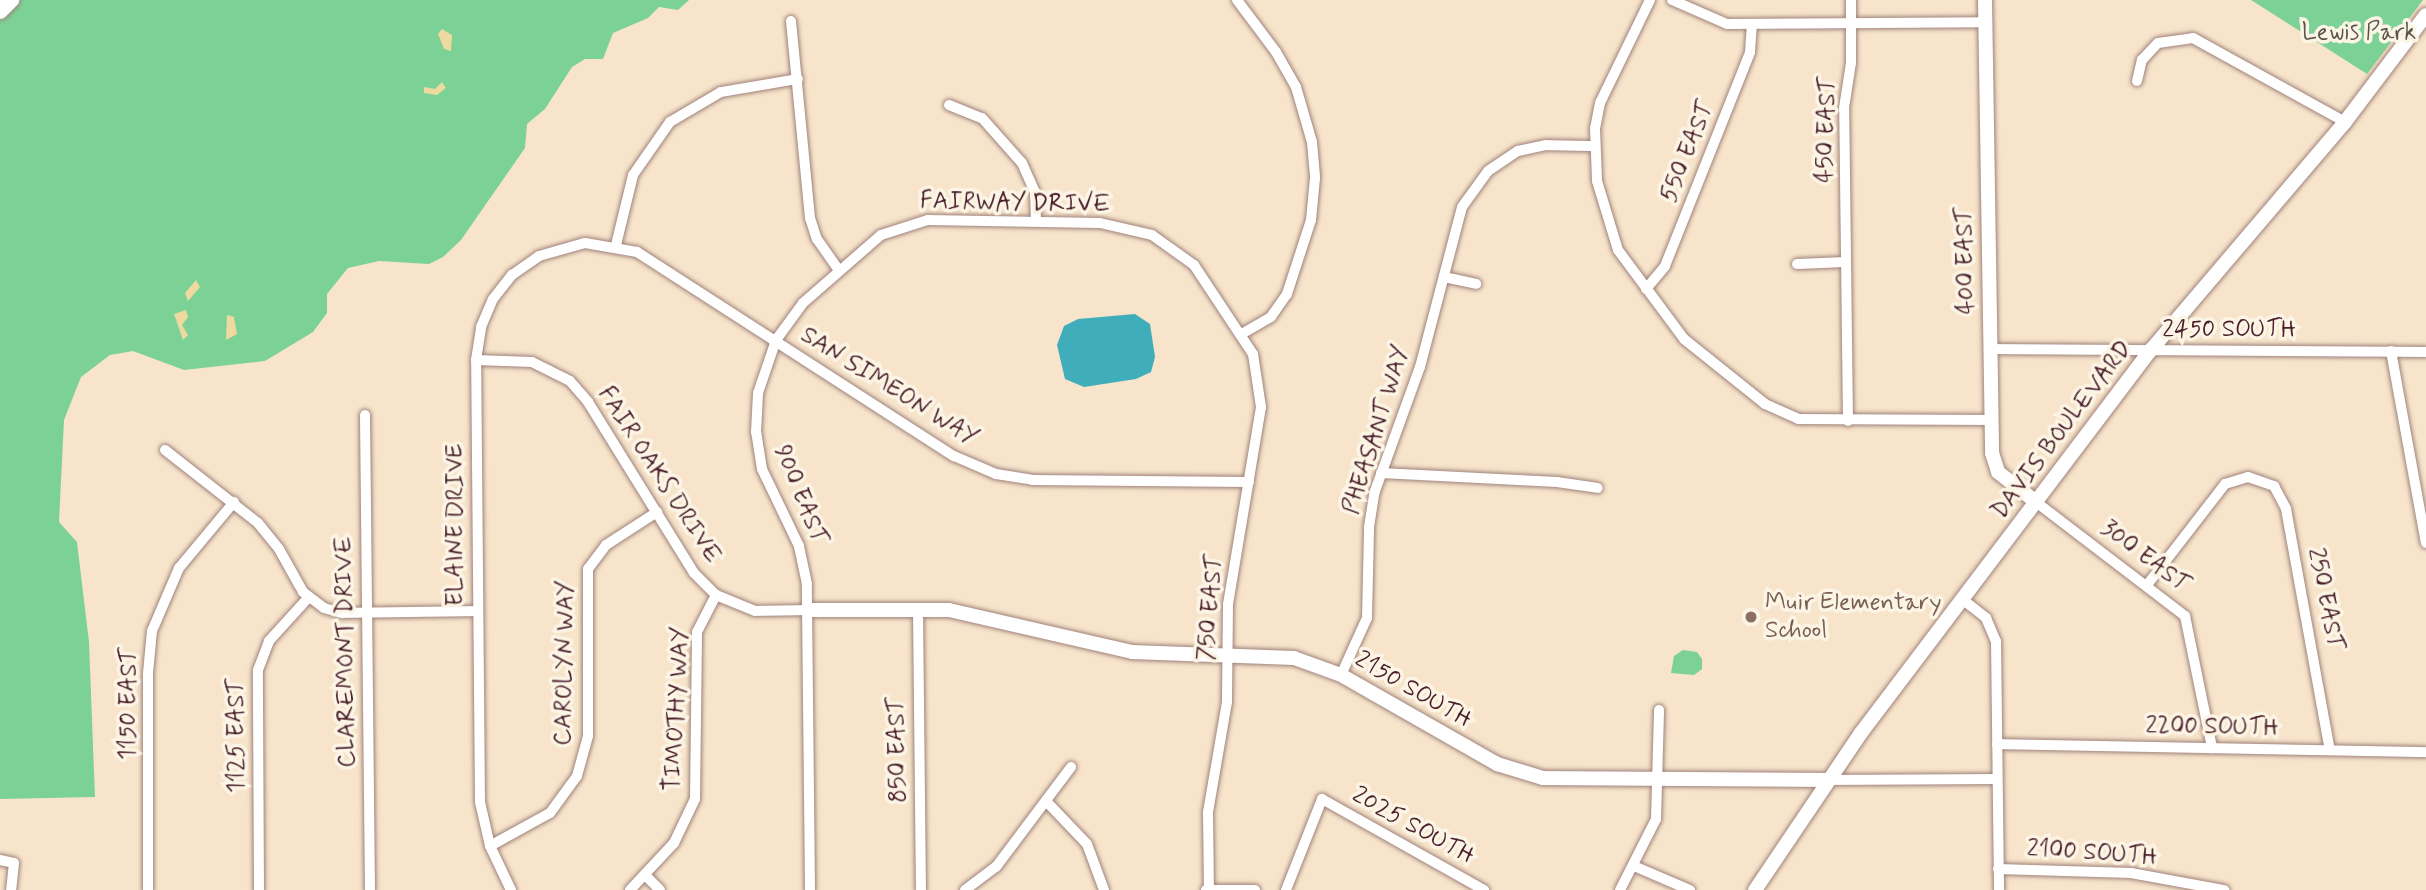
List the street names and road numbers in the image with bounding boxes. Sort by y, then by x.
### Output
street label: 450 EAST [1811,77,1843,183]
street label: 550 EAST [1655,97,1721,207]
street label: FAIRWAY DRIVE [919,187,1111,219]
street label: 400 EAST [1951,207,1981,315]
street label: 2450 SOUTH [2162,316,2296,344]
street label: SAN SIMEON WAY [795,321,983,453]
street label: DAVIS BOULEVARD [1986,336,2138,524]
street label: PHEASANT WAY [1338,342,1416,518]
street label: FAIR OAKS DRIVE [590,380,728,570]
street label: 900 EAST [767,441,833,549]
street label: ELAINE DRIVE [442,442,470,608]
street label: 300 EAST [2095,514,2195,600]
street label: CLAREMONT DRIVE [330,536,362,768]
street label: 250 EAST [2301,545,2349,653]
street label: 750 EAST [1192,554,1230,662]
street label: CAROLYN WAY [549,580,581,746]
street label: TIMOTHY WAY [658,626,696,792]
street label: 2150 SOUTH [1350,645,1476,735]
street label: 1150 EAST [114,648,144,760]
street label: 1125 EAST [223,679,251,793]
street label: 850 EAST [883,697,913,803]
street label: 2200 SOUTH [2145,711,2279,743]
street label: 2025 SOUTH [1347,781,1479,871]
street label: 2100 SOUTH [2026,834,2158,872]

